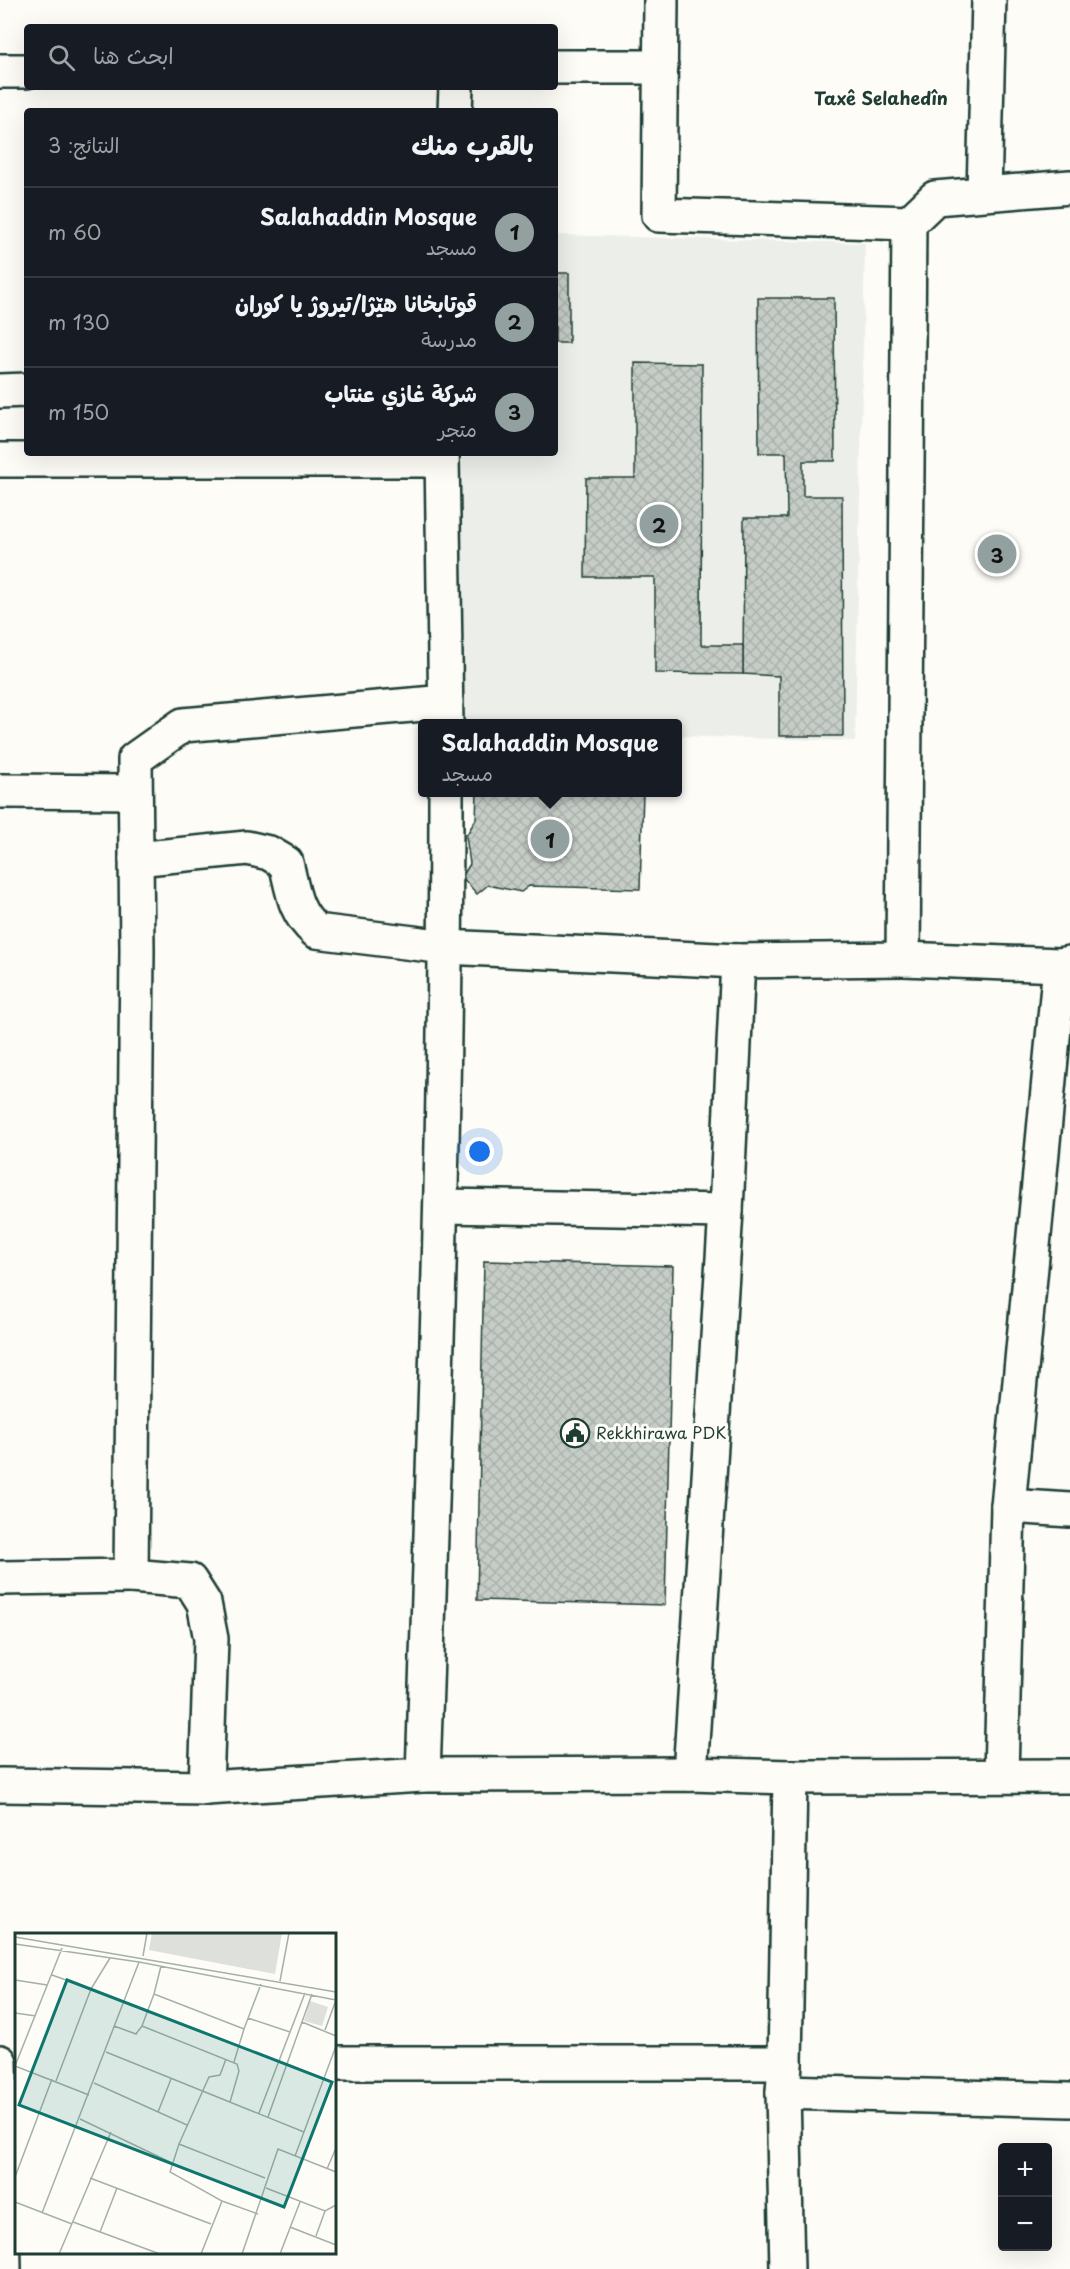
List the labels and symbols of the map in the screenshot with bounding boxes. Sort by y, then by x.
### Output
district label: Taxê Selahedîn [814,84,948,111]
pin: 2 [640,502,678,546]
pin: 3 [978,532,1016,576]
pin: 1 [530,816,570,862]
your location [465,1137,494,1166]
public building icon: Rekkhirawa PDK [559,1417,591,1449]
place label: Rekkhirawa PDK [596,1420,726,1444]
inset map [15,1933,336,2254]

